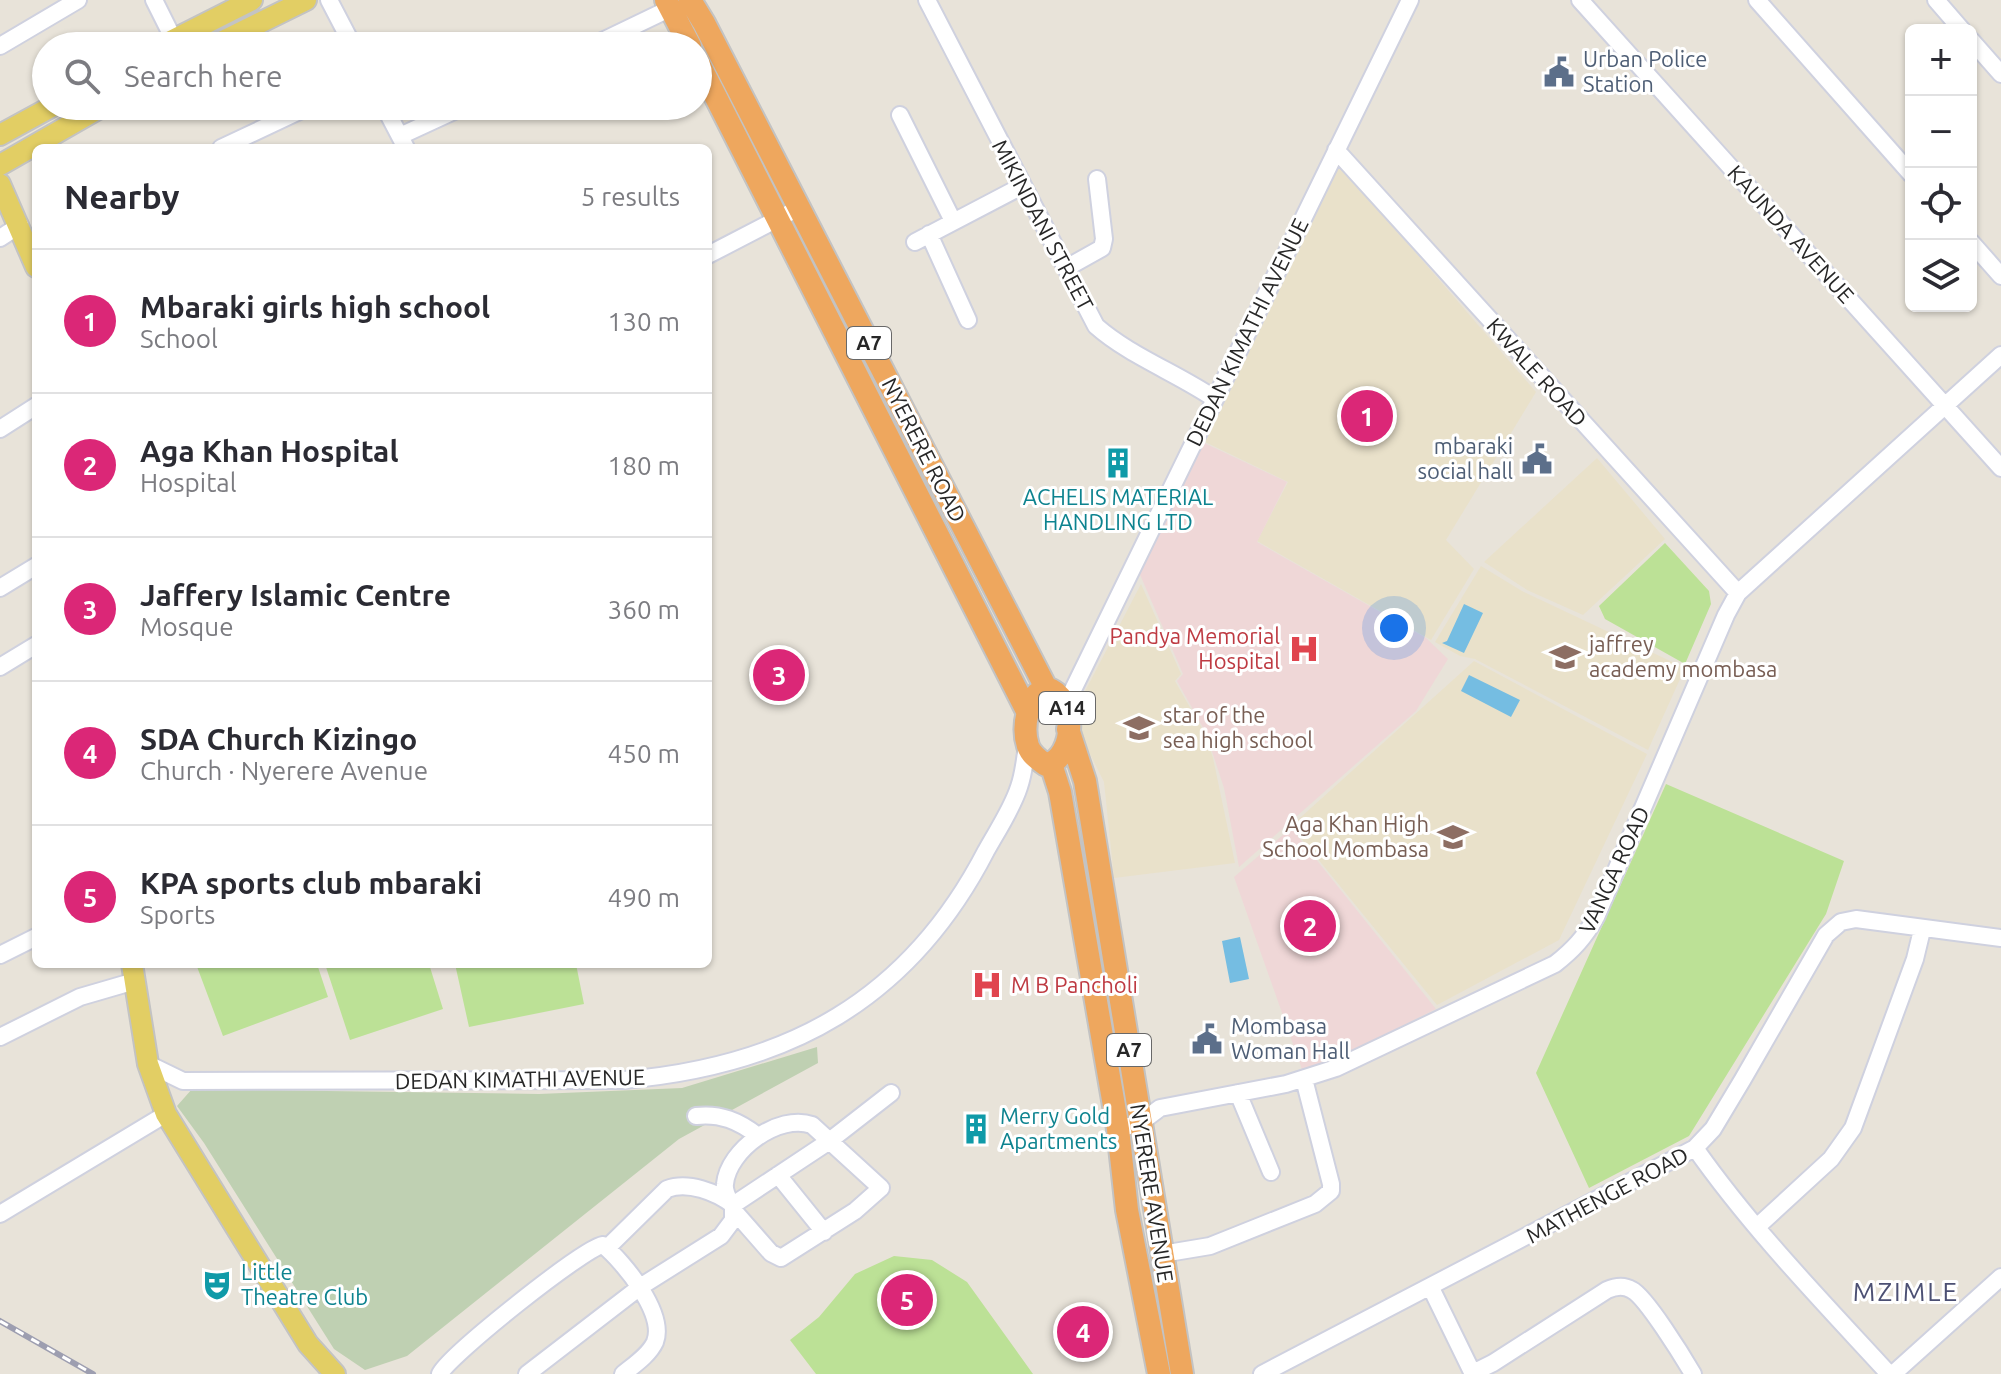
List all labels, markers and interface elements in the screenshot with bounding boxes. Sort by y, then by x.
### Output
map controls [1905,24,1977,312]
button: + [1905,24,1977,96]
search box [32,32,712,120]
place label: Urban Police Station [1583,46,1707,96]
icon: search [60,54,104,98]
public building icon: Urban Police Station [1542,55,1576,89]
text: Search here [124,59,283,93]
button: − [1905,96,1977,168]
street label: MIKINDANI STREET [988,135,1099,314]
street label: KAUNDA AVENUE [1723,160,1860,308]
button: locate [1905,168,1977,240]
text: Nearby [64,177,179,215]
text: 5 results [581,182,680,211]
street label: DEDAN KIMATHI AVENUE [1180,214,1313,450]
button: layers [1905,240,1977,312]
text: Mbaraki girls high school [140,290,490,324]
text: 1 [83,307,97,336]
text: 130 m [608,307,680,336]
street label: KWALE ROAD [1482,312,1592,431]
text: School [140,324,218,353]
road number: A7 [847,327,891,359]
street label: NYERERE ROAD [877,374,972,526]
pin: 1 [1341,386,1393,446]
place label: mbaraki social hall [1417,433,1513,483]
text: Aga Khan Hospital [140,434,398,468]
public building icon: mbaraki social hall [1520,442,1554,476]
building icon: ACHELIS MATERIAL HANDLING LTD [1101,446,1135,480]
text: 2 [83,451,97,480]
text: 180 m [608,451,680,480]
text: Hospital [140,468,237,497]
place label: ACHELIS MATERIAL HANDLING LTD [1023,484,1213,534]
text: Jaffery Islamic Centre [140,578,451,612]
text: 3 [83,595,97,624]
text: 360 m [608,595,680,624]
your location [1374,608,1414,648]
text: Mosque [140,612,234,641]
place label: Pandya Memorial Hospital [1109,623,1280,673]
place label: jaffrey academy mombasa [1587,631,1777,681]
hospital icon: Pandya Memorial Hospital [1287,632,1321,666]
school or university icon: jaffrey academy mombasa [1548,640,1582,674]
pin: 3 [753,645,805,705]
road number: A14 [1039,692,1095,724]
place label: star of the sea high school [1163,702,1313,752]
school or university icon: star of the sea high school [1122,711,1156,745]
text: SDA Church Kizingo [140,722,417,756]
text: 4 [83,739,97,768]
text: 450 m [608,739,680,768]
text: Church · Nyerere Avenue [140,756,428,785]
street label: VANGA ROAD [1573,802,1654,937]
place label: Aga Khan High School Mombasa [1262,811,1429,861]
school or university icon: Aga Khan High School Mombasa [1436,820,1470,854]
text: KPA sports club mbaraki [140,866,482,900]
text: 5 [83,883,97,912]
text: 490 m [608,883,680,912]
pin: 2 [1284,896,1336,956]
text: Sports [140,900,215,929]
hospital icon: M B Pancholi [970,968,1004,1002]
place label: M B Pancholi [1011,972,1138,997]
place label: Mombasa Woman Hall [1231,1013,1350,1063]
public building icon: Mombasa Woman Hall [1190,1022,1224,1056]
road number: A7 [1107,1034,1151,1066]
street label: DEDAN KIMATHI AVENUE [395,1064,645,1093]
street label: NYERERE AVENUE [1126,1102,1179,1284]
place label: Merry Gold Apartments [1000,1103,1117,1153]
building icon: Merry Gold Apartments [959,1112,993,1146]
street label: MATHENGE ROAD [1521,1141,1692,1248]
place label: Little Theatre Club [241,1259,368,1309]
theatre icon: Little Theatre Club [200,1268,234,1302]
pin: 5 [881,1270,933,1330]
district label: MZIMLE [1853,1277,1959,1306]
pin: 4 [1057,1302,1109,1362]

